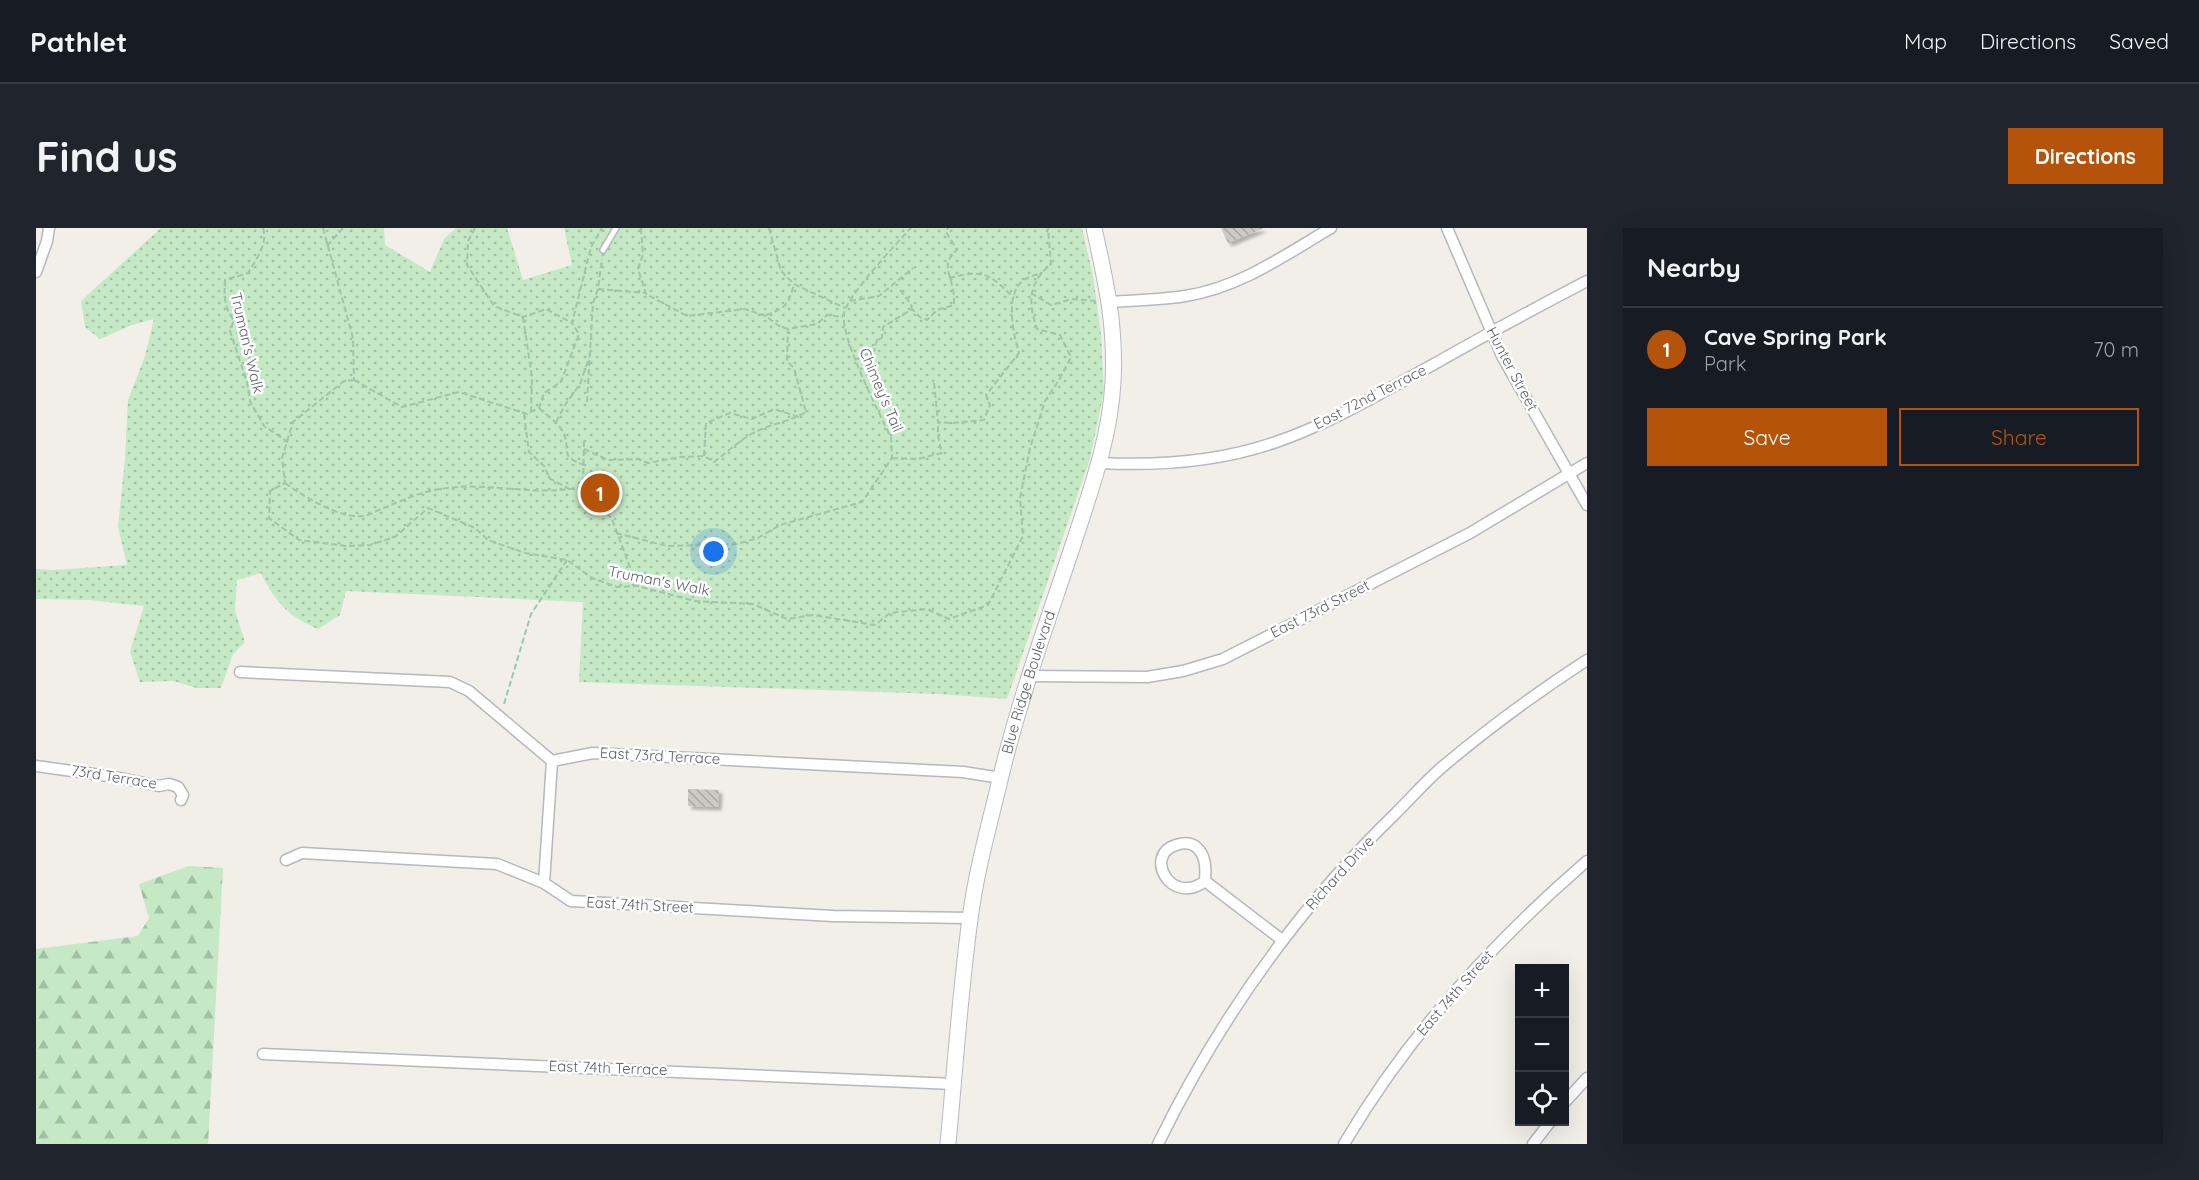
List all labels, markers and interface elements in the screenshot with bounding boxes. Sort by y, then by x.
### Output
text: Pathlet [30,24,127,59]
text: Map [1904,28,1947,54]
text: Directions [1980,28,2076,54]
text: Saved [2109,28,2169,54]
button: Directions [2008,128,2163,184]
text: Find us [36,130,178,183]
text: Nearby [1647,251,1741,284]
street label: Truman's Walk [227,291,268,395]
text: Cave Spring Park [1704,323,1887,351]
street label: Hunter Street [1482,324,1543,414]
text: 1 [1663,337,1670,362]
text: 70 m [2093,337,2139,362]
street label: Chimey's Tail [855,345,908,435]
text: Park [1704,351,1746,376]
street label: East 72nd Terrace [1310,360,1429,433]
button: Save [1647,408,1887,466]
button: Share [1899,408,2139,466]
pin: 1 [580,470,620,516]
your location [699,537,728,566]
street label: Truman's Walk [607,561,711,600]
street label: East 73rd Street [1267,575,1373,642]
street label: Blue Ridge Boulevard [997,608,1059,756]
street label: East 73rd Terrace [599,743,721,768]
street label: 73rd Terrace [70,760,158,793]
street label: Richard Drive [1301,832,1378,914]
street label: East 74th Street [586,892,694,917]
street label: East 74th Street [1412,946,1497,1039]
map controls [1515,964,1569,1126]
button: + [1515,964,1569,1018]
button: − [1515,1018,1569,1072]
street label: East 74th Terrace [548,1056,668,1079]
button: locate [1515,1072,1569,1126]

